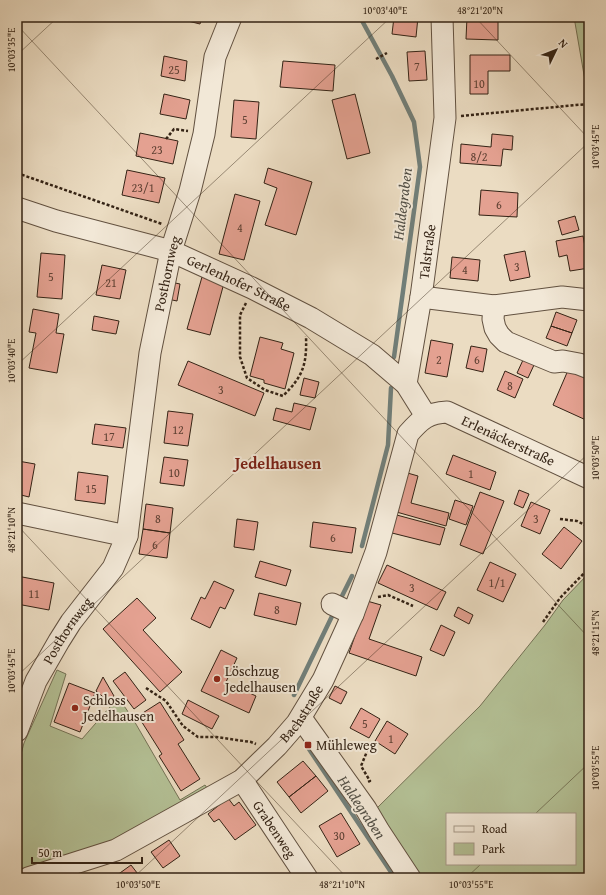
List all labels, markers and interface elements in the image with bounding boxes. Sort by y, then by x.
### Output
text: 10°03'40"E [363,3,407,18]
text: 48°21'20"N [457,3,503,18]
text: 10°03'35"E [4,28,19,72]
north arrow [536,30,576,70]
text: N [555,35,572,52]
house number: 7 [414,58,420,75]
house number: 25 [168,61,180,78]
house number: 10 [473,75,485,92]
house number: 5 [242,111,248,128]
text: 10°03'45"E [588,125,603,169]
house number: 23 [151,141,163,158]
house number: 8/2 [470,148,488,165]
water label: Haldegraben [387,166,417,242]
house number: 23/1 [132,179,155,196]
house number: 6 [496,196,502,213]
house number: 4 [237,219,243,236]
street label: Talstraße [413,222,441,280]
street label: Posthornweg [149,233,185,313]
street label: Gerlenhofer Straße [184,250,295,316]
house number: 3 [514,258,520,275]
house number: 4 [462,261,468,278]
house number: 5 [48,268,54,285]
house number: 21 [105,274,117,291]
text: 10°03'40"E [4,339,19,383]
house number: 2 [436,351,442,368]
house number: 6 [474,351,480,368]
house number: 8 [507,377,513,394]
house number: 3 [218,381,224,398]
street label: Erlenäckerstraße [458,410,559,471]
house number: 12 [172,421,184,438]
house number: 17 [103,428,115,445]
text: 10°03'50"E [588,436,603,480]
district label: Jedelhausen [232,451,322,475]
house number: 10 [168,464,180,481]
house number: 1 [468,465,474,482]
house number: 15 [85,480,97,497]
text: 48°21'10"N [4,507,19,553]
house number: 8 [155,510,161,527]
house number: 3 [533,510,539,527]
house number: 6 [330,529,336,546]
house number: 6 [152,536,158,553]
house number: 1/1 [488,574,506,591]
house number: 3 [409,579,415,596]
house number: 11 [28,585,40,602]
street label: Posthornweg [38,593,97,668]
house number: 8 [274,601,280,618]
text: 48°21'15"N [588,610,603,656]
text: 10°03'45"E [4,649,19,693]
place label: Löschzug Jedelhausen [223,661,296,697]
marker: Löschzug Jedelhausen [212,674,222,684]
street label: Bachstraße [275,680,328,747]
place label: Schloss Jedelhausen [81,690,154,726]
marker: Schloss Jedelhausen [70,703,80,713]
house number: 5 [362,715,368,732]
house number: 1 [388,730,394,747]
place label: Mühleweg [316,735,377,755]
marker: Mühleweg [303,740,313,750]
text: 10°03'55"E [588,746,603,790]
water label: Haldegraben [332,770,391,843]
street label: Grabenweg [248,796,301,862]
legend [446,813,576,865]
text: Road [482,820,508,837]
house number: 30 [333,827,345,844]
scale bar [32,839,142,865]
text: Park [482,840,506,857]
text: 50 m [38,844,62,861]
text: 10°03'50"E [116,877,160,892]
text: 48°21'10"N [319,877,365,892]
text: 10°03'55"E [449,877,493,892]

